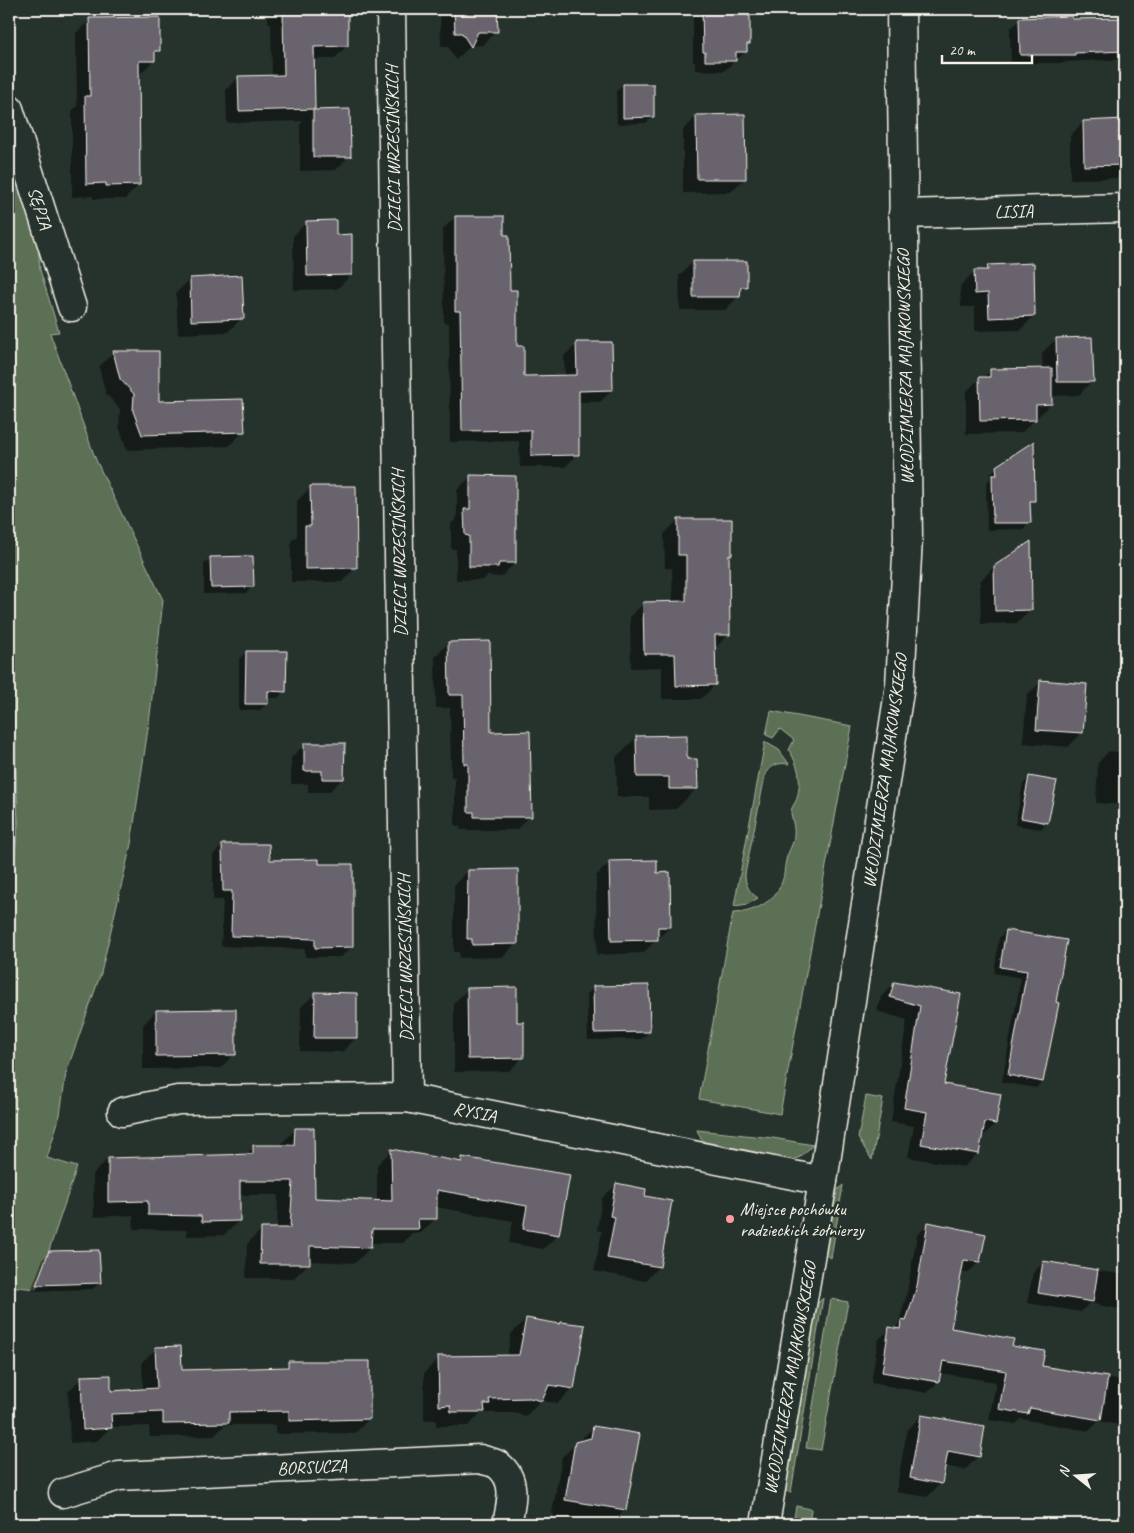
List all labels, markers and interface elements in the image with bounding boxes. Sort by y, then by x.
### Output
scale bar [942,32,1032,64]
text: 20 m [949,41,976,60]
street label: DZIECI WRZESIŃSKICH [380,62,405,233]
street label: SĘPIA [23,184,57,233]
street label: LISIA [994,199,1035,223]
street label: WŁODZIMIERZA MAJAKOWSKIEGO [892,247,918,485]
street label: DZIECI WRZESIŃSKICH [386,466,411,637]
street label: WŁODZIMIERZA MAJAKOWSKIEGO [858,651,913,889]
street label: DZIECI WRZESIŃSKICH [392,871,417,1042]
street label: RYSIA [452,1097,499,1127]
place label: Miejsce pochówku radzieckich żołnierzy [740,1198,866,1241]
marker: Miejsce pochówku radzieckich żołnierzy [724,1213,736,1225]
street label: WŁODZIMIERZA MAJAKOWSKIEGO [759,1258,822,1496]
north arrow [1052,1450,1102,1500]
street label: BORSUCZA [276,1454,348,1480]
text: N [1055,1463,1074,1479]

